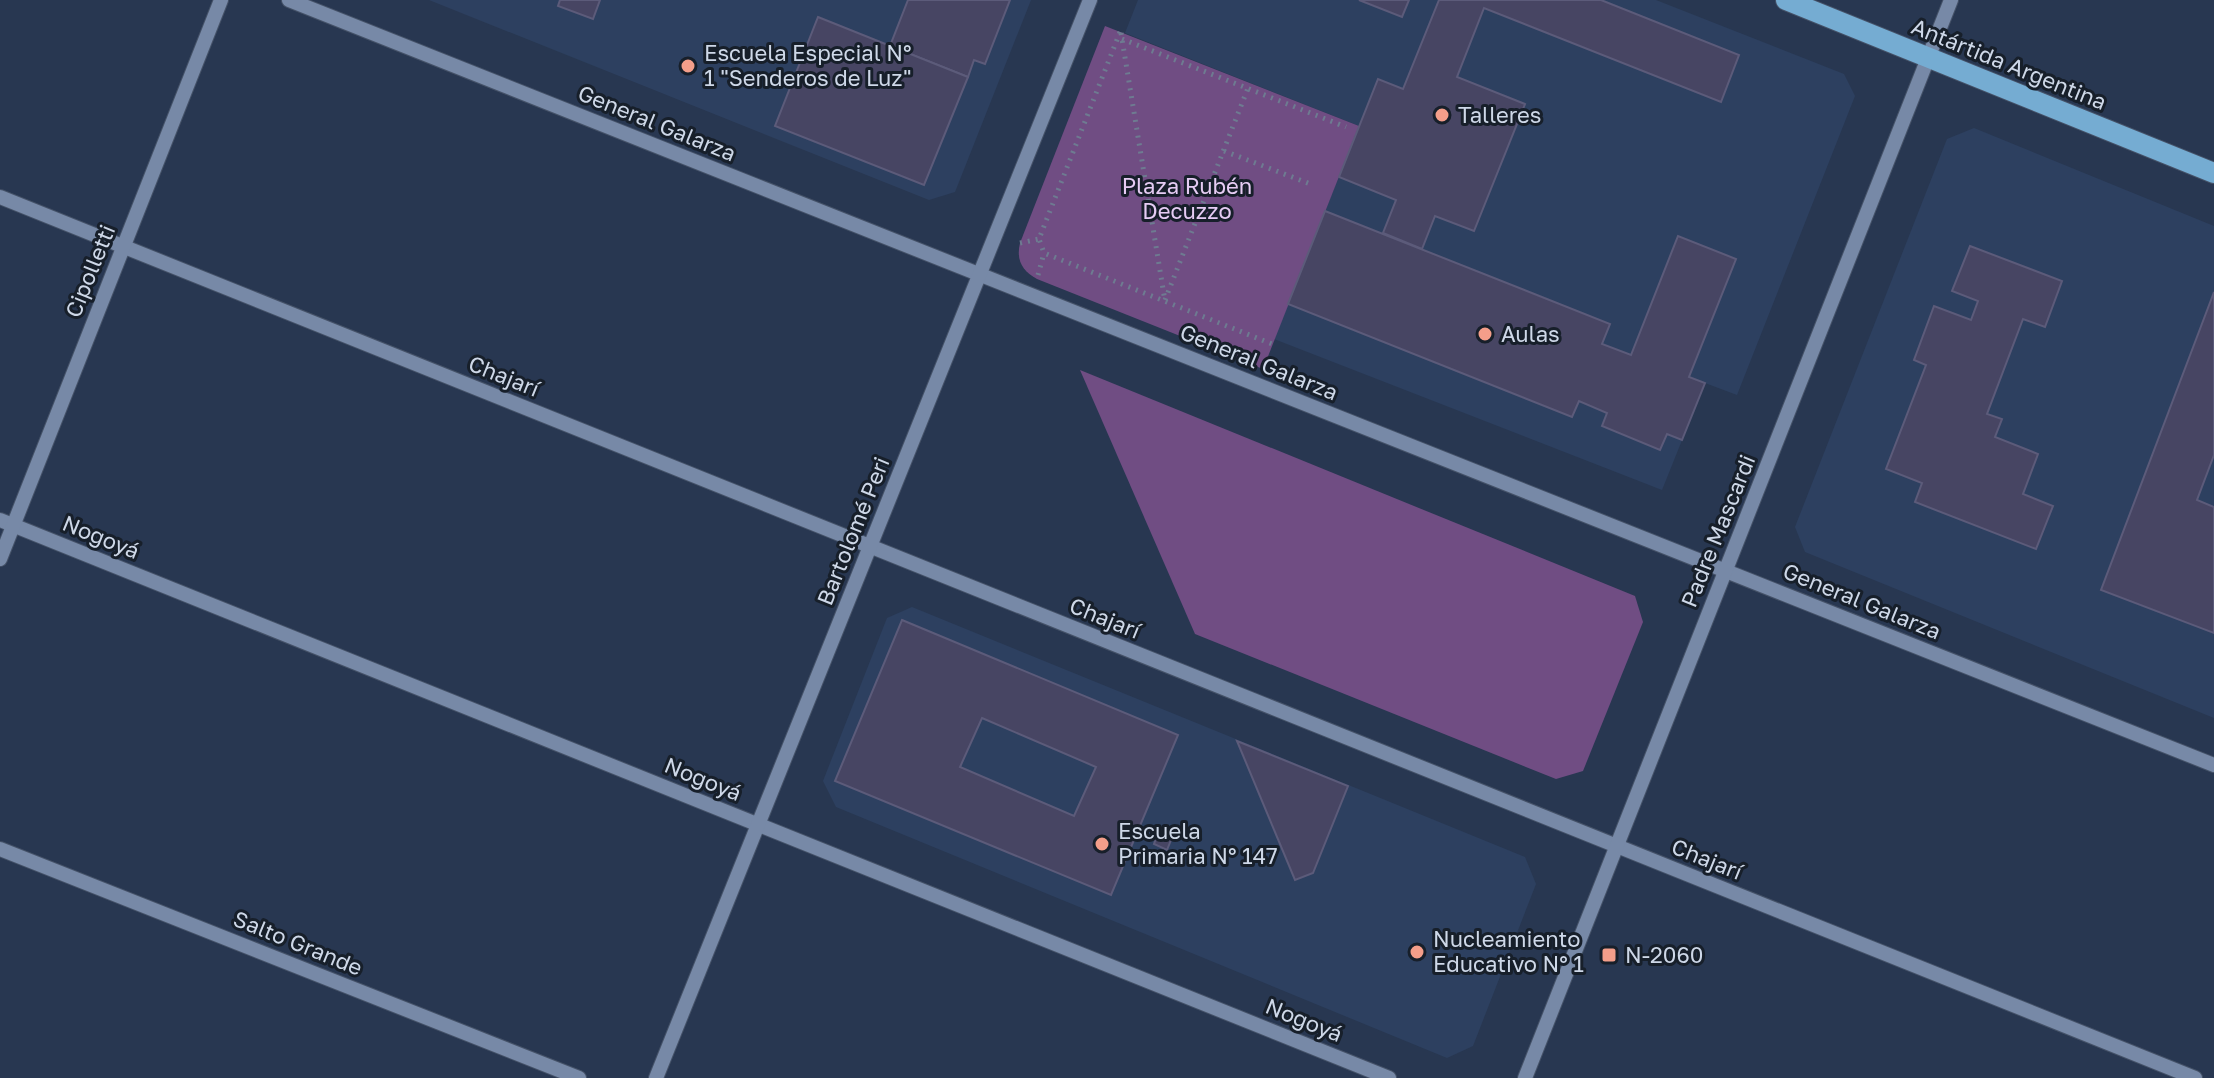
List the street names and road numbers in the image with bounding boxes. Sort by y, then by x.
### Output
street label: Antártida Argentina [1908,12,2111,115]
street label: General Galarza [574,79,740,166]
street label: Cipolletti [59,221,120,321]
street label: General Galarza [1176,318,1342,405]
street label: Chajarí [465,349,545,403]
street label: Padre Mascardi [1675,451,1760,611]
street label: Bartolomé Peri [811,453,895,609]
street label: Nogoyá [59,509,143,564]
street label: General Galarza [1779,557,1945,644]
street label: Chajarí [1066,591,1146,645]
street label: Nogoyá [661,751,745,806]
street label: Chajarí [1668,832,1748,886]
street label: Salto Grande [230,904,367,981]
street label: Nogoyá [1262,992,1346,1047]

